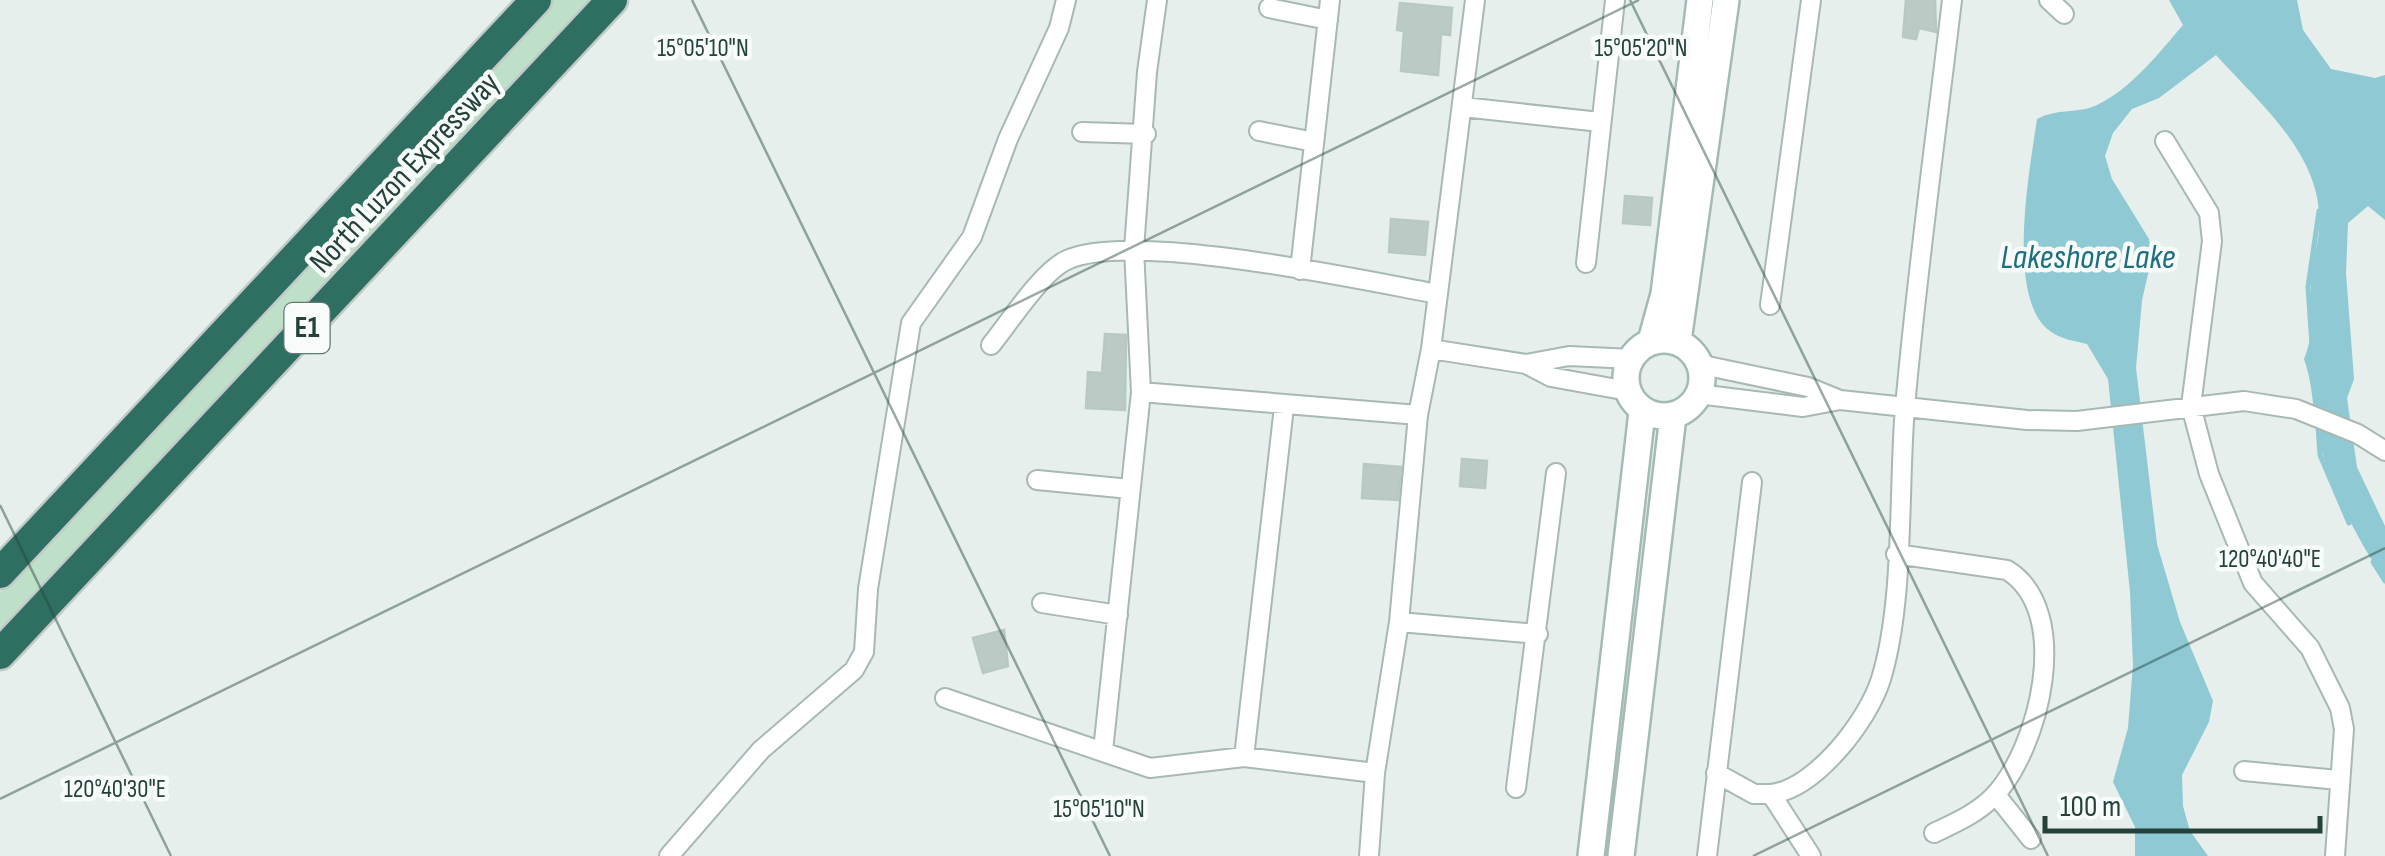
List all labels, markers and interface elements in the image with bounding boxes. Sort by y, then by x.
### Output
text: 15°05'10"N [657,33,749,64]
text: 15°05'20"N [1595,33,1687,64]
street label: North Luzon Expressway [302,64,508,282]
water label: Lakeshore Lake [2001,236,2176,279]
road number: E1 [284,303,330,353]
text: 120°40'40"E [2219,544,2321,575]
scale bar [2045,771,2320,833]
text: 120°40'30"E [64,774,166,805]
text: 100 m [2060,789,2121,825]
text: 15°05'10"N [1053,794,1145,825]

